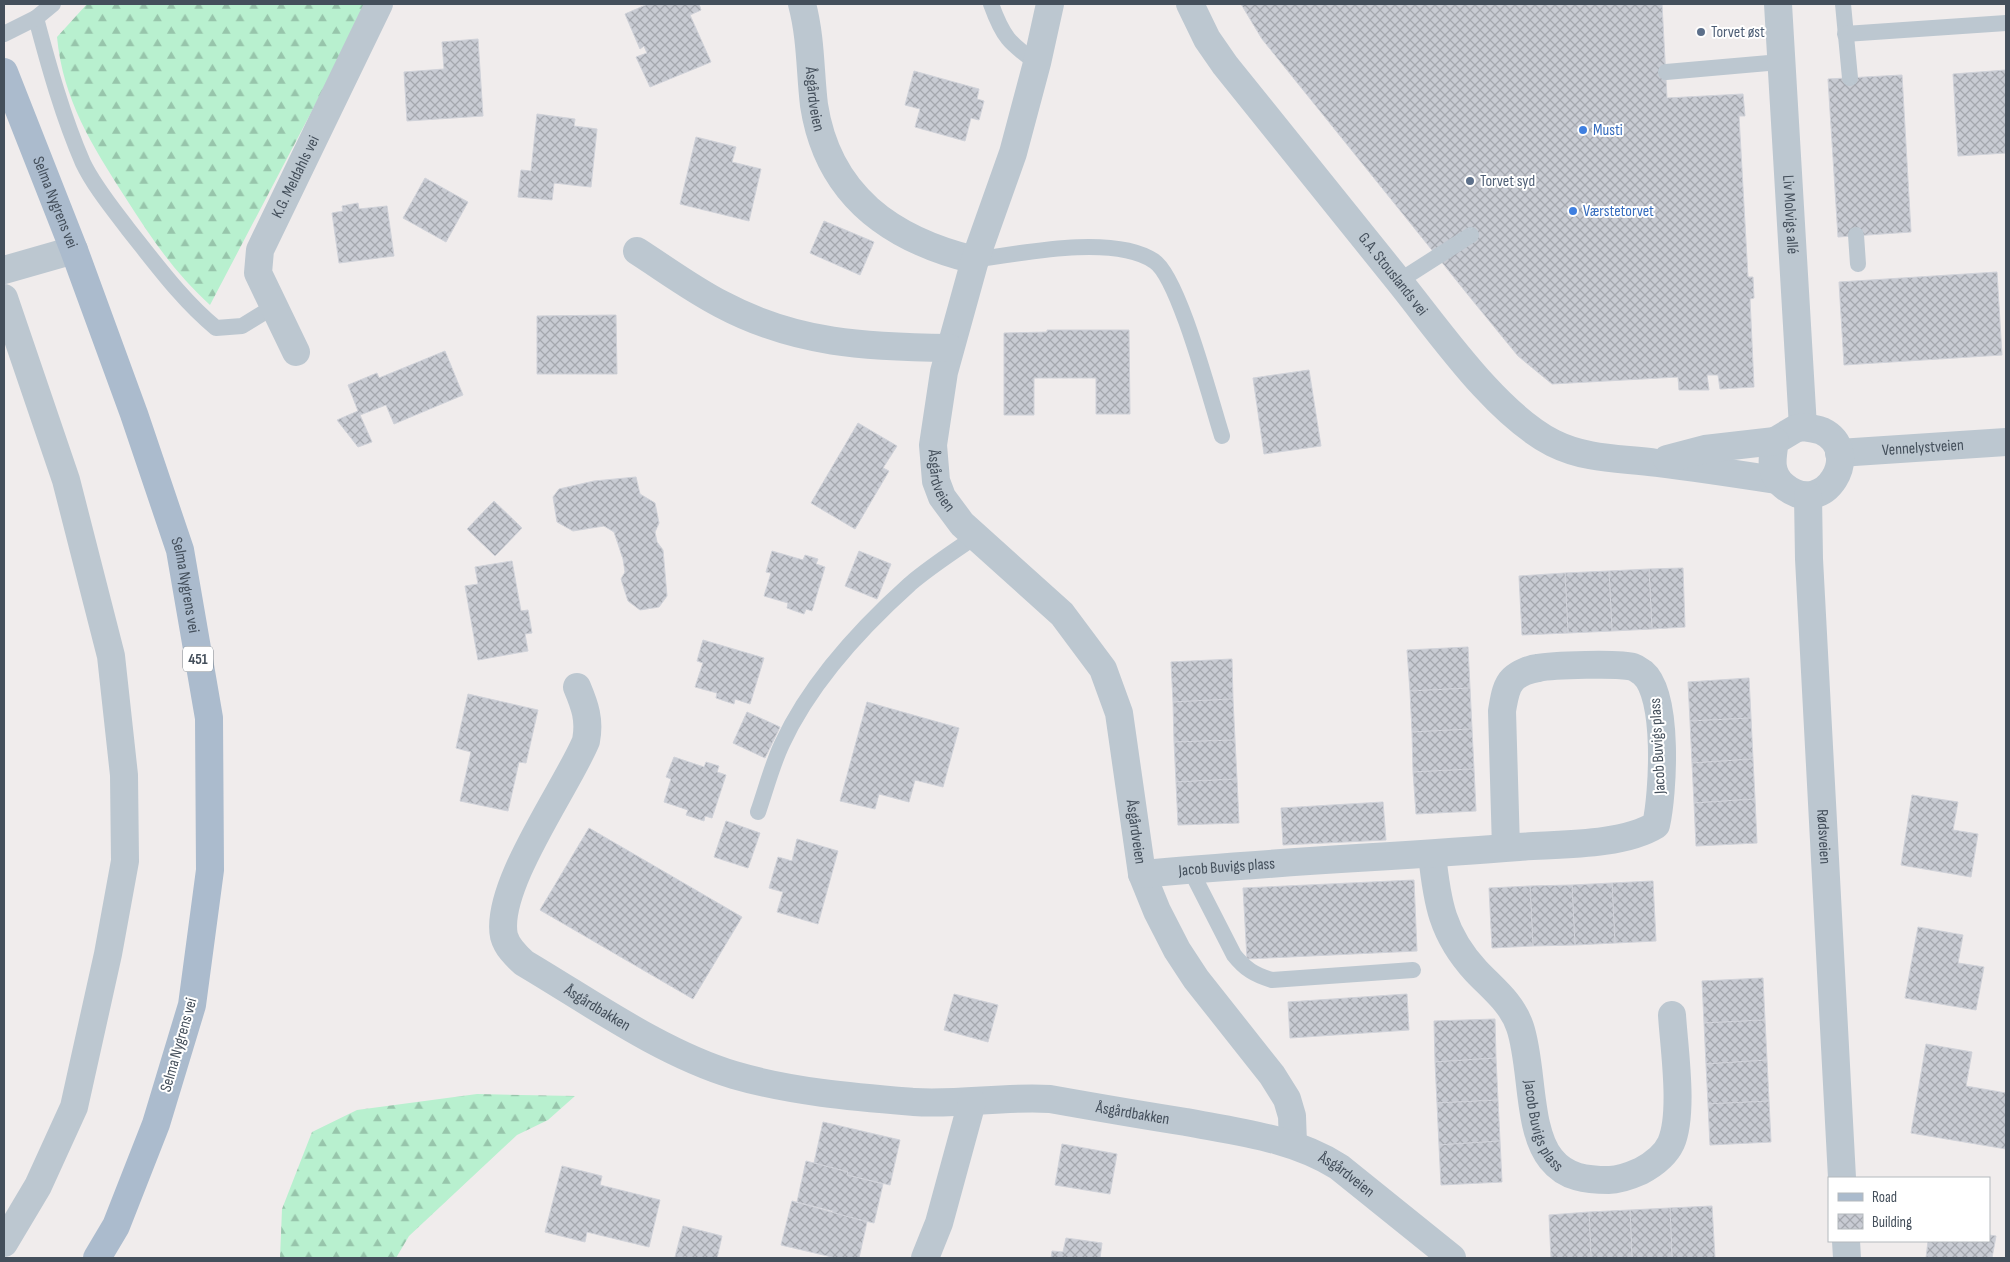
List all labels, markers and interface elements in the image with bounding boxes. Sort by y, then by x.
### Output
place label: Torvet øst [1711,23,1765,42]
marker: Torvet øst [1695,26,1707,38]
street label: Åsgårdveien [801,65,829,133]
place label: Musti [1593,121,1623,140]
marker: Musti [1577,124,1589,136]
street label: K.G. Meldahls vei [267,133,323,221]
street label: Selma Nygrens vei [29,154,82,251]
place label: Torvet syd [1480,172,1535,191]
marker: Torvet syd [1464,175,1476,187]
street label: Liv Molvigs allé [1779,175,1802,255]
place label: Værstetorvet [1583,202,1654,221]
marker: Værstetorvet [1567,205,1579,217]
street label: G.A. Stouslands vei [1354,229,1432,320]
street label: Vennelystveien [1881,435,1964,460]
street label: Åsgårdveien [924,448,959,516]
street label: Selma Nygrens vei [167,535,204,634]
road number: 451 [183,646,213,672]
street label: Jacob Buvigs plass [1646,697,1670,796]
street label: Åsgårdveien [1122,797,1150,865]
street label: Rødsveien [1813,809,1835,865]
street label: Jacob Buvigs plass [1177,854,1276,880]
street label: Åsgårdbakken [560,980,634,1035]
street label: Selma Nygrens vei [157,996,201,1094]
street label: Jacob Buvigs plass [1520,1078,1567,1176]
street label: Åsgårdbakken [1094,1098,1171,1129]
street label: Åsgårdveien [1315,1147,1378,1201]
legend [1828,1177,1990,1242]
text: Road [1872,1188,1897,1207]
text: Building [1872,1213,1912,1232]

